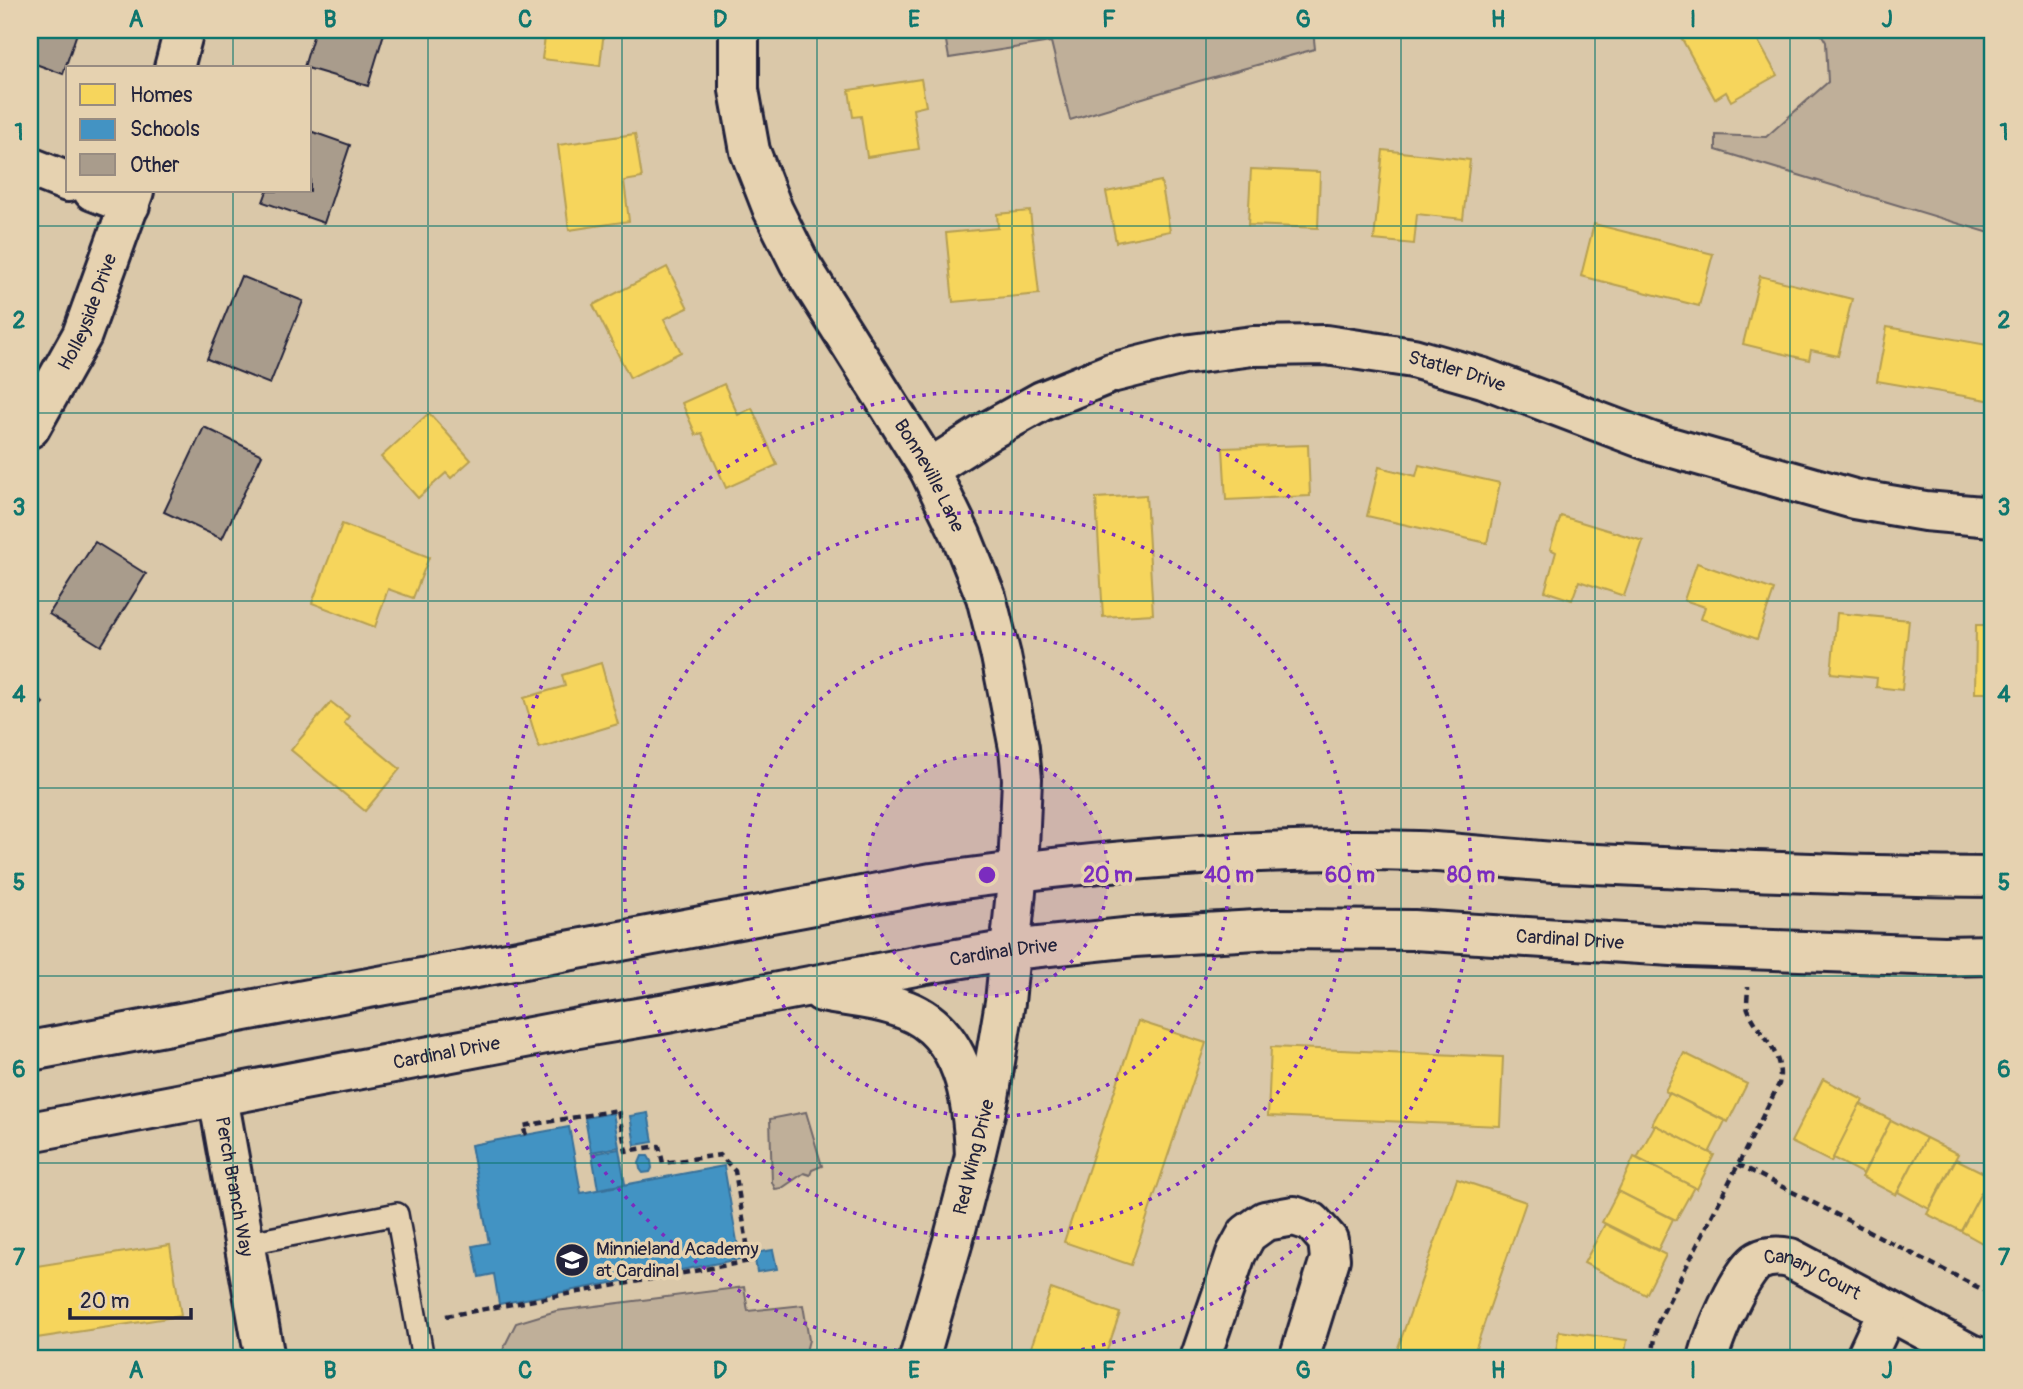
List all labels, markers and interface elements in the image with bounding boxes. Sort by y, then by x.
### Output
text: A [129,5,144,34]
text: B [323,5,337,34]
text: C [518,5,532,34]
text: D [713,5,727,34]
text: E [908,5,920,34]
text: F [1102,5,1116,34]
text: G [1295,5,1311,34]
text: H [1491,5,1505,34]
text: I [1690,5,1696,34]
text: J [1881,5,1893,34]
legend [66,66,312,192]
text: Homes [130,82,193,109]
text: Schools [130,116,200,143]
text: 1 [15,118,24,147]
text: 1 [2000,118,2009,147]
text: Other [130,152,180,179]
street label: Holleyside Drive [53,250,123,375]
text: 2 [13,306,26,335]
text: 2 [1998,306,2011,335]
street label: Statler Drive [1406,345,1509,398]
street label: Bonneville Lane [889,415,970,537]
text: 3 [13,493,25,522]
text: 3 [1998,493,2010,522]
text: 4 [12,680,26,709]
text: 4 [1997,680,2011,709]
text: 20 m [1083,862,1133,889]
text: 40 m [1204,862,1254,889]
text: 60 m [1325,862,1375,889]
text: 80 m [1447,862,1495,889]
centre of rings [975,863,999,887]
text: 5 [13,868,25,897]
text: 5 [1998,868,2010,897]
street label: Cardinal Drive [1515,924,1625,955]
street label: Cardinal Drive [948,933,1059,972]
street label: Cardinal Drive [391,1031,503,1075]
text: 6 [12,1055,26,1084]
text: 6 [1997,1055,2011,1084]
street label: Red Wing Drive [948,1096,1000,1217]
street label: Perch Branch Way [210,1115,258,1259]
place label: Minnieland Academy at Cardinal [596,1237,759,1283]
school or university icon: Minnieland Academy at Cardinal [553,1241,591,1279]
text: 7 [13,1243,26,1272]
text: 7 [1998,1243,2011,1272]
street label: Canary Court [1762,1245,1865,1305]
scale bar [70,1277,191,1321]
text: 20 m [80,1288,129,1315]
text: A [129,1356,144,1385]
text: B [323,1356,337,1385]
text: C [518,1356,532,1385]
text: D [713,1356,727,1385]
text: E [908,1356,920,1385]
text: F [1102,1356,1116,1385]
text: G [1295,1356,1311,1385]
text: H [1491,1356,1505,1385]
text: I [1690,1356,1696,1385]
text: J [1881,1356,1893,1385]

